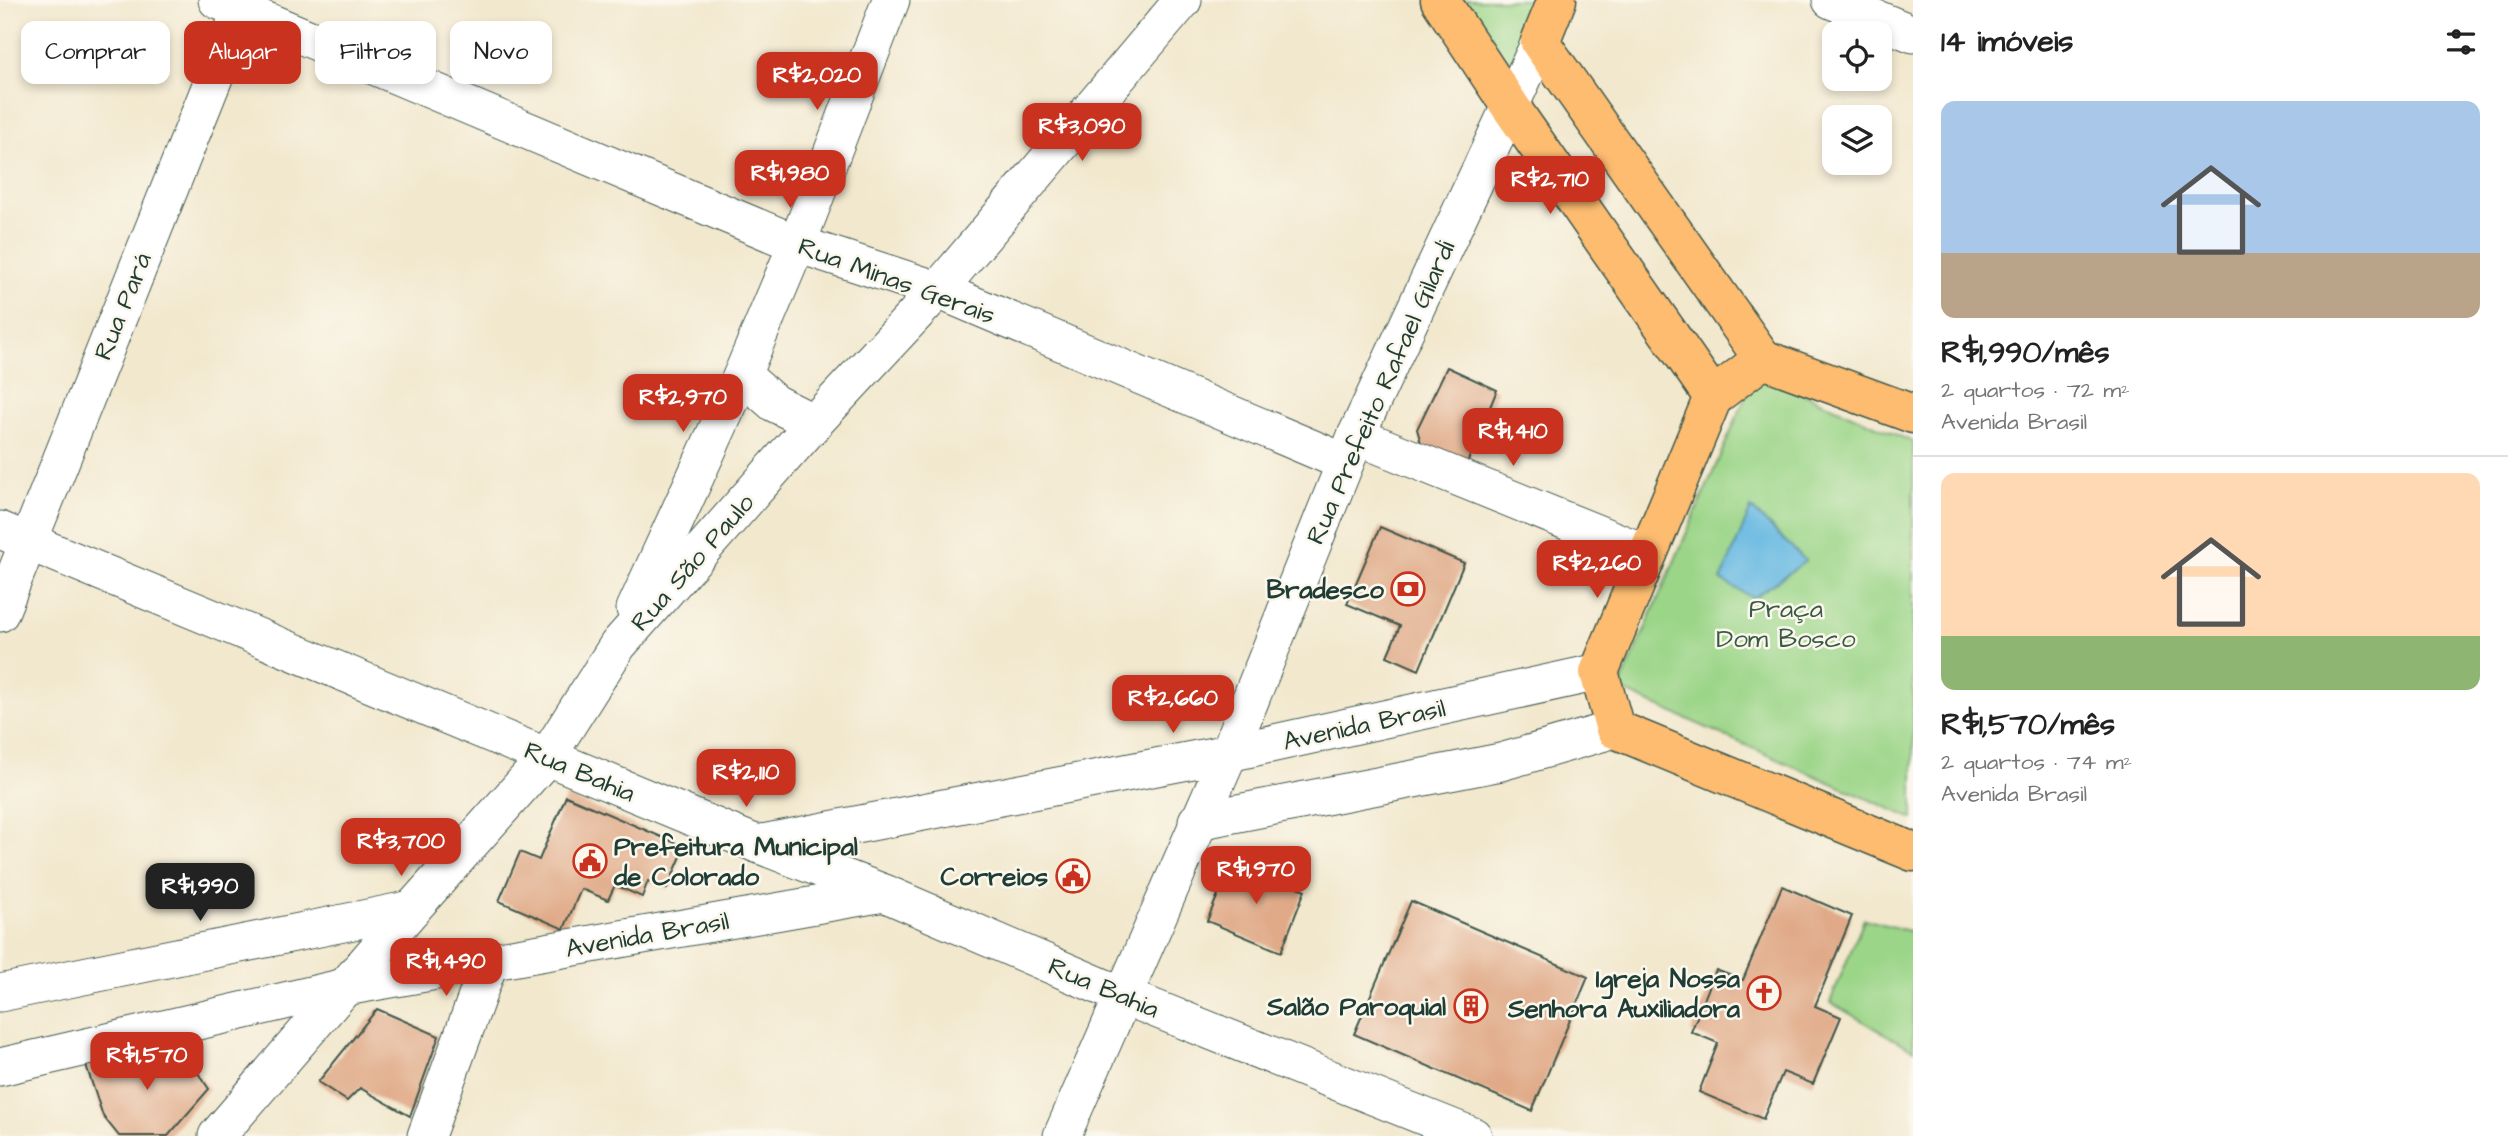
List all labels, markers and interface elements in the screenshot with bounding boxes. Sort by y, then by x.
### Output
chip: Comprar [21,21,170,84]
chip: Alugar [184,21,301,84]
chip: Filtros [315,21,436,84]
chip: Novo [450,21,552,84]
map controls [1822,21,1892,175]
button: locate [1822,21,1892,91]
text: 14 imóveis [1941,21,2073,63]
icon: filters [2442,23,2480,61]
pin: R$2,020 [752,52,882,112]
text: R$2,020 [773,59,861,91]
pin: R$3,090 [1017,104,1147,163]
button: layers [1822,105,1892,175]
text: R$3,090 [1038,110,1126,142]
icon: home [2148,147,2274,273]
pin: R$1,980 [725,150,855,210]
pin: R$2,710 [1485,156,1615,216]
text: R$1,980 [751,157,829,189]
text: R$2,710 [1511,163,1589,195]
street label: Rua Minas Gerais [793,229,1000,333]
street label: Rua Prefeito Rafael Gilardi [1298,235,1464,550]
street label: Rua Pará [85,247,161,365]
text: R$1,990/mês [1941,332,2110,374]
pin: R$2,970 [618,374,748,434]
text: 2 quartos · 72 m² [1941,374,2130,406]
text: R$2,970 [639,381,727,413]
text: Avenida Brasil [1941,406,2087,438]
pin: R$1,410 [1448,408,1578,468]
text: R$1,410 [1478,415,1548,447]
street label: Rua São Paulo [623,486,763,639]
icon: home [2148,519,2274,645]
pin: R$2,260 [1532,540,1662,600]
text: R$2,260 [1553,547,1641,579]
bank icon: Bradesco [1389,570,1427,608]
place label: Bradesco [1266,572,1384,608]
park label: Praça Dom Bosco [1716,591,1856,657]
pin: R$2,660 [1108,676,1238,735]
text: R$2,660 [1128,682,1218,714]
street label: Avenida Brasil [1280,690,1449,760]
text: R$1,570/mês [1941,704,2115,746]
street label: Rua Bahia [519,732,641,811]
text: 2 quartos · 74 m² [1941,746,2132,778]
pin: R$2,110 [681,750,811,809]
text: R$2,110 [713,756,779,788]
text: Avenida Brasil [1941,778,2087,810]
pin: R$3,700 [336,818,466,878]
text: R$3,700 [357,825,445,857]
place label: Prefeitura Municipal de Colorado [613,829,858,895]
public building icon: Prefeitura Municipal de Colorado [571,842,609,880]
pin: R$1,970 [1191,846,1321,906]
text: R$1,970 [1217,853,1295,885]
public building icon: Correios [1054,857,1092,895]
place label: Correios [941,859,1048,895]
pin: R$1,990 [135,864,265,923]
text: R$1,990 [162,870,238,902]
street label: Avenida Brasil [563,903,732,967]
pin: R$1,490 [381,939,511,998]
text: R$1,490 [406,945,486,977]
street label: Rua Bahia [1043,948,1165,1027]
place label: Igreja Nossa Senhora Auxiliadora [1507,961,1741,1027]
church icon: Igreja Nossa Senhora Auxiliadora [1745,974,1783,1012]
building icon: Salão Paroquial [1452,987,1490,1025]
place label: Salão Paroquial [1266,989,1446,1025]
pin: R$1,570 [82,1032,212,1092]
text: R$1,570 [106,1039,188,1071]

